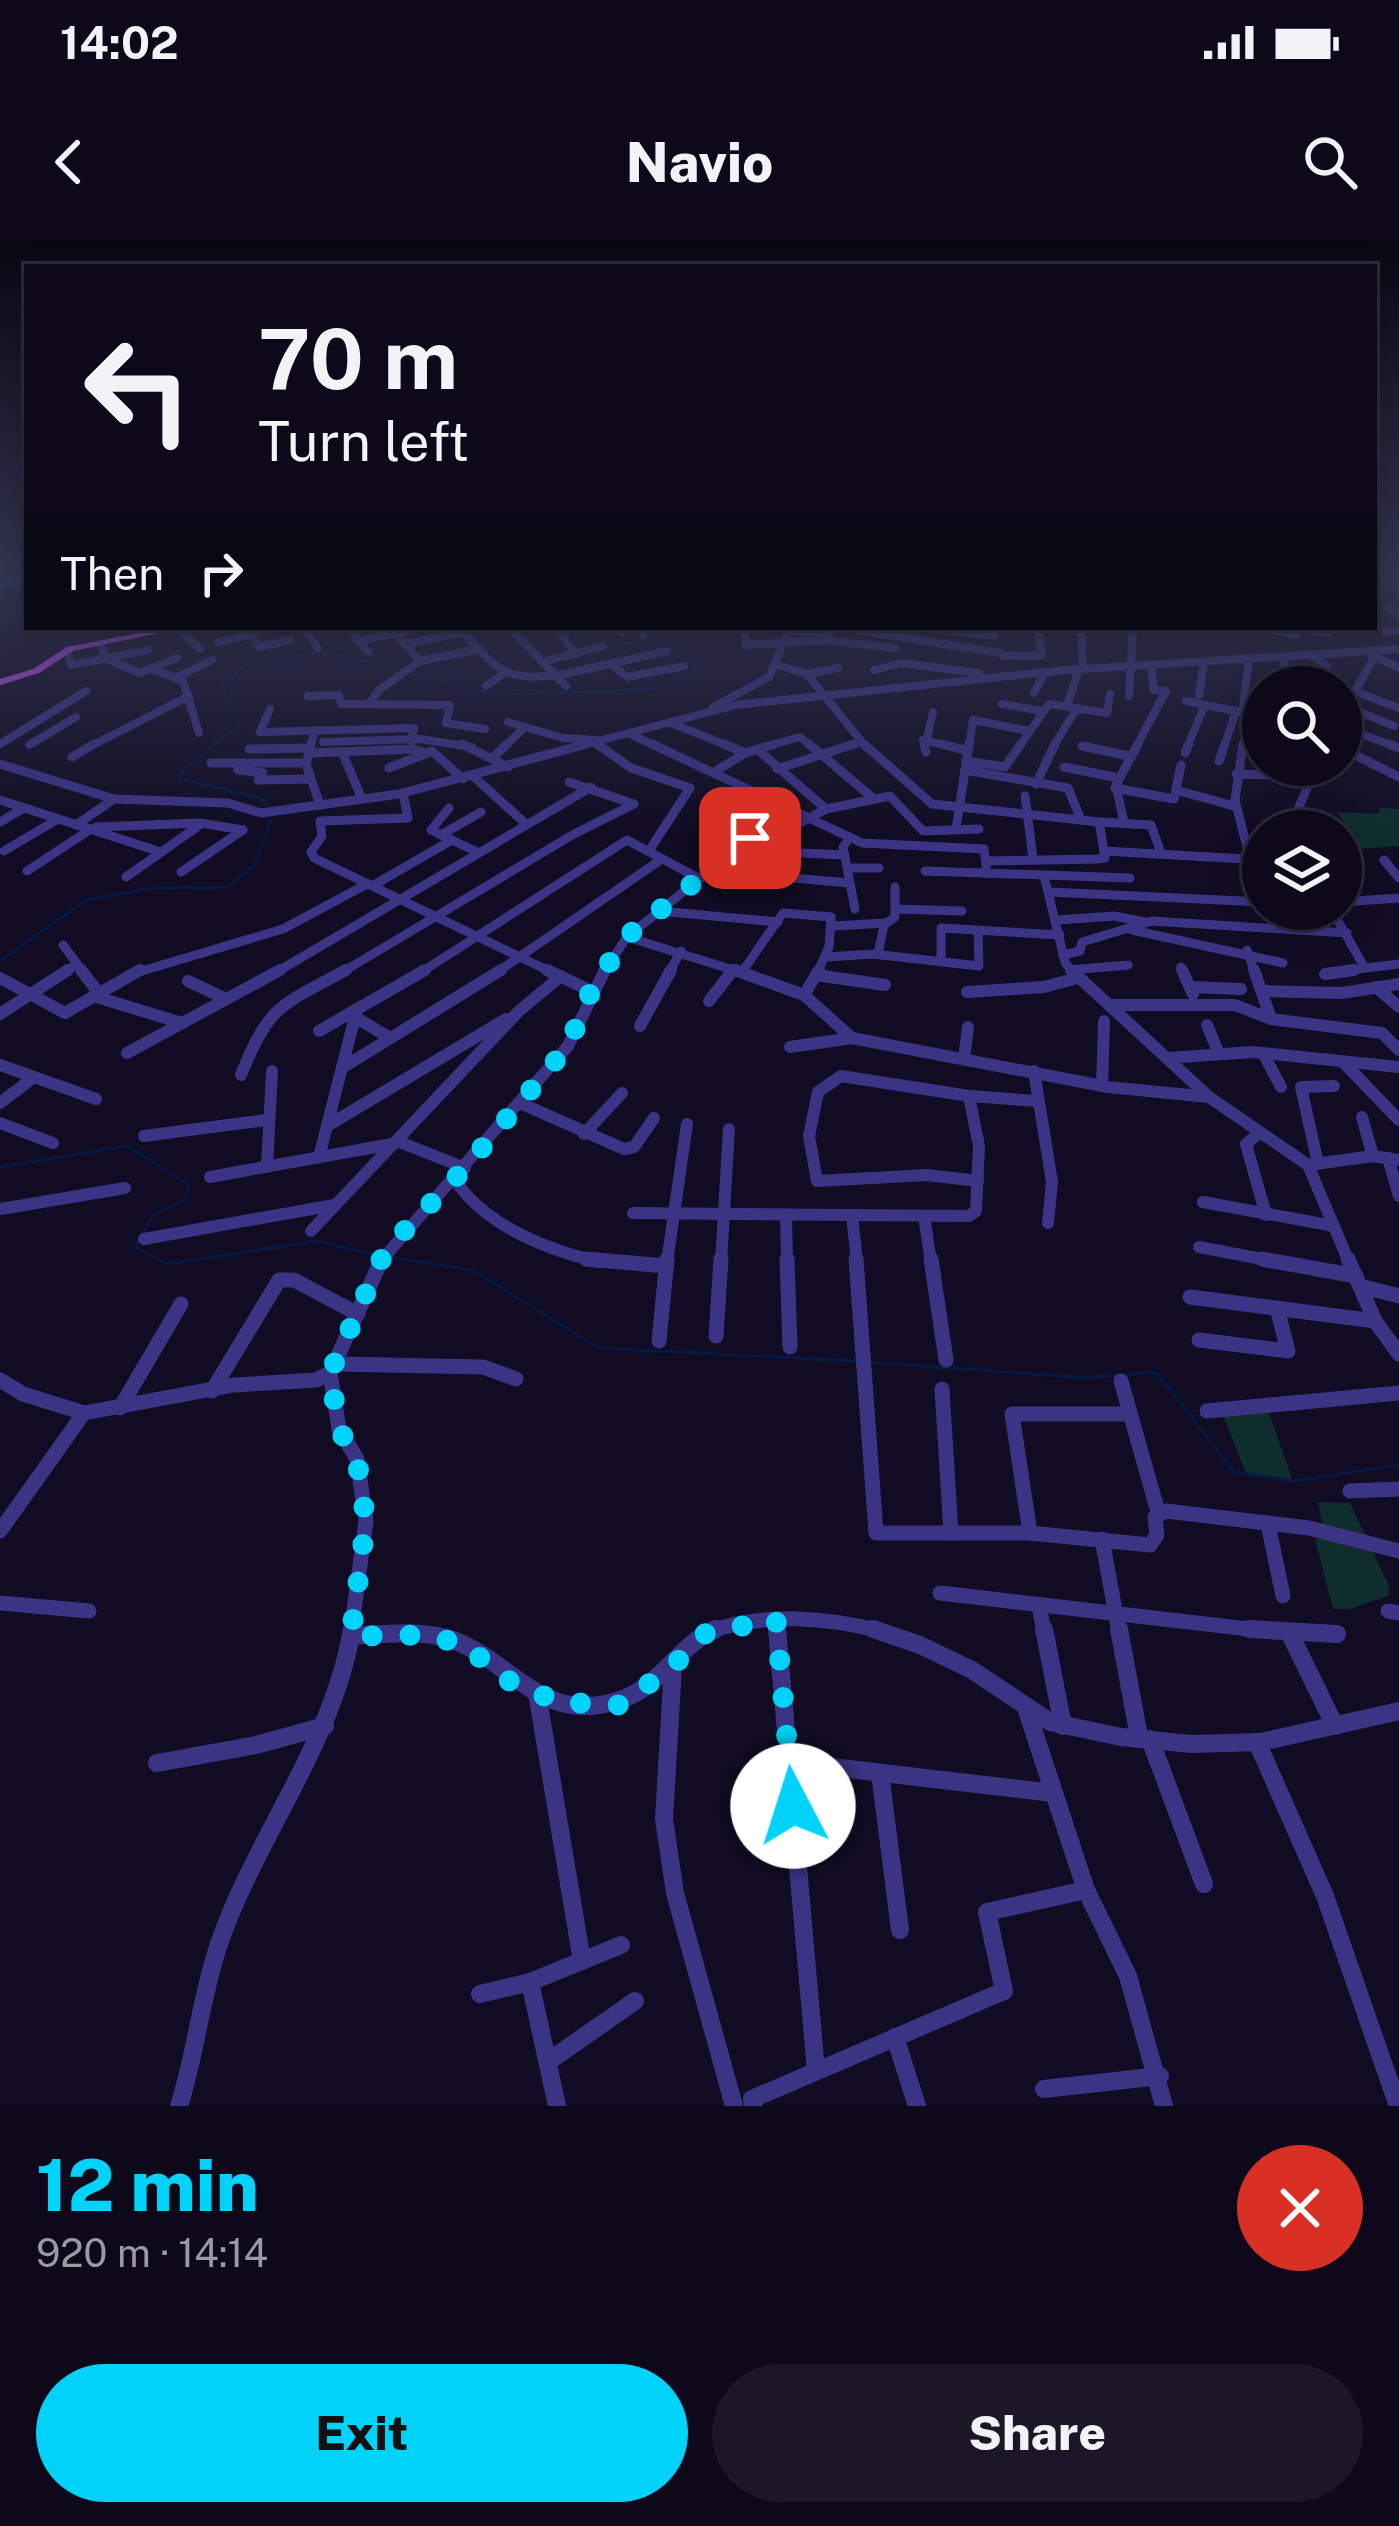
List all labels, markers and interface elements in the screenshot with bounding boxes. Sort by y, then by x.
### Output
text: 14:02 [60,16,179,69]
icon: back [36,129,102,195]
icon: search [1297,129,1363,195]
text: Navio [626,131,773,194]
text: 70 m [258,309,458,408]
icon: left [60,312,216,468]
text: Turn left [258,410,469,473]
icon: right [188,540,254,606]
text: Then [60,547,164,600]
map controls [1242,666,1362,930]
button: search [1242,666,1362,786]
pin [699,787,801,889]
icon: arrive [717,805,783,871]
button: layers [1242,810,1362,930]
position arrow [730,1743,856,1869]
text: 12 min [36,2143,259,2227]
button: close [1237,2145,1363,2271]
text: 920 m · 14:14 [36,2230,268,2276]
button: Exit [36,2364,688,2502]
button: Share [712,2364,1363,2502]

